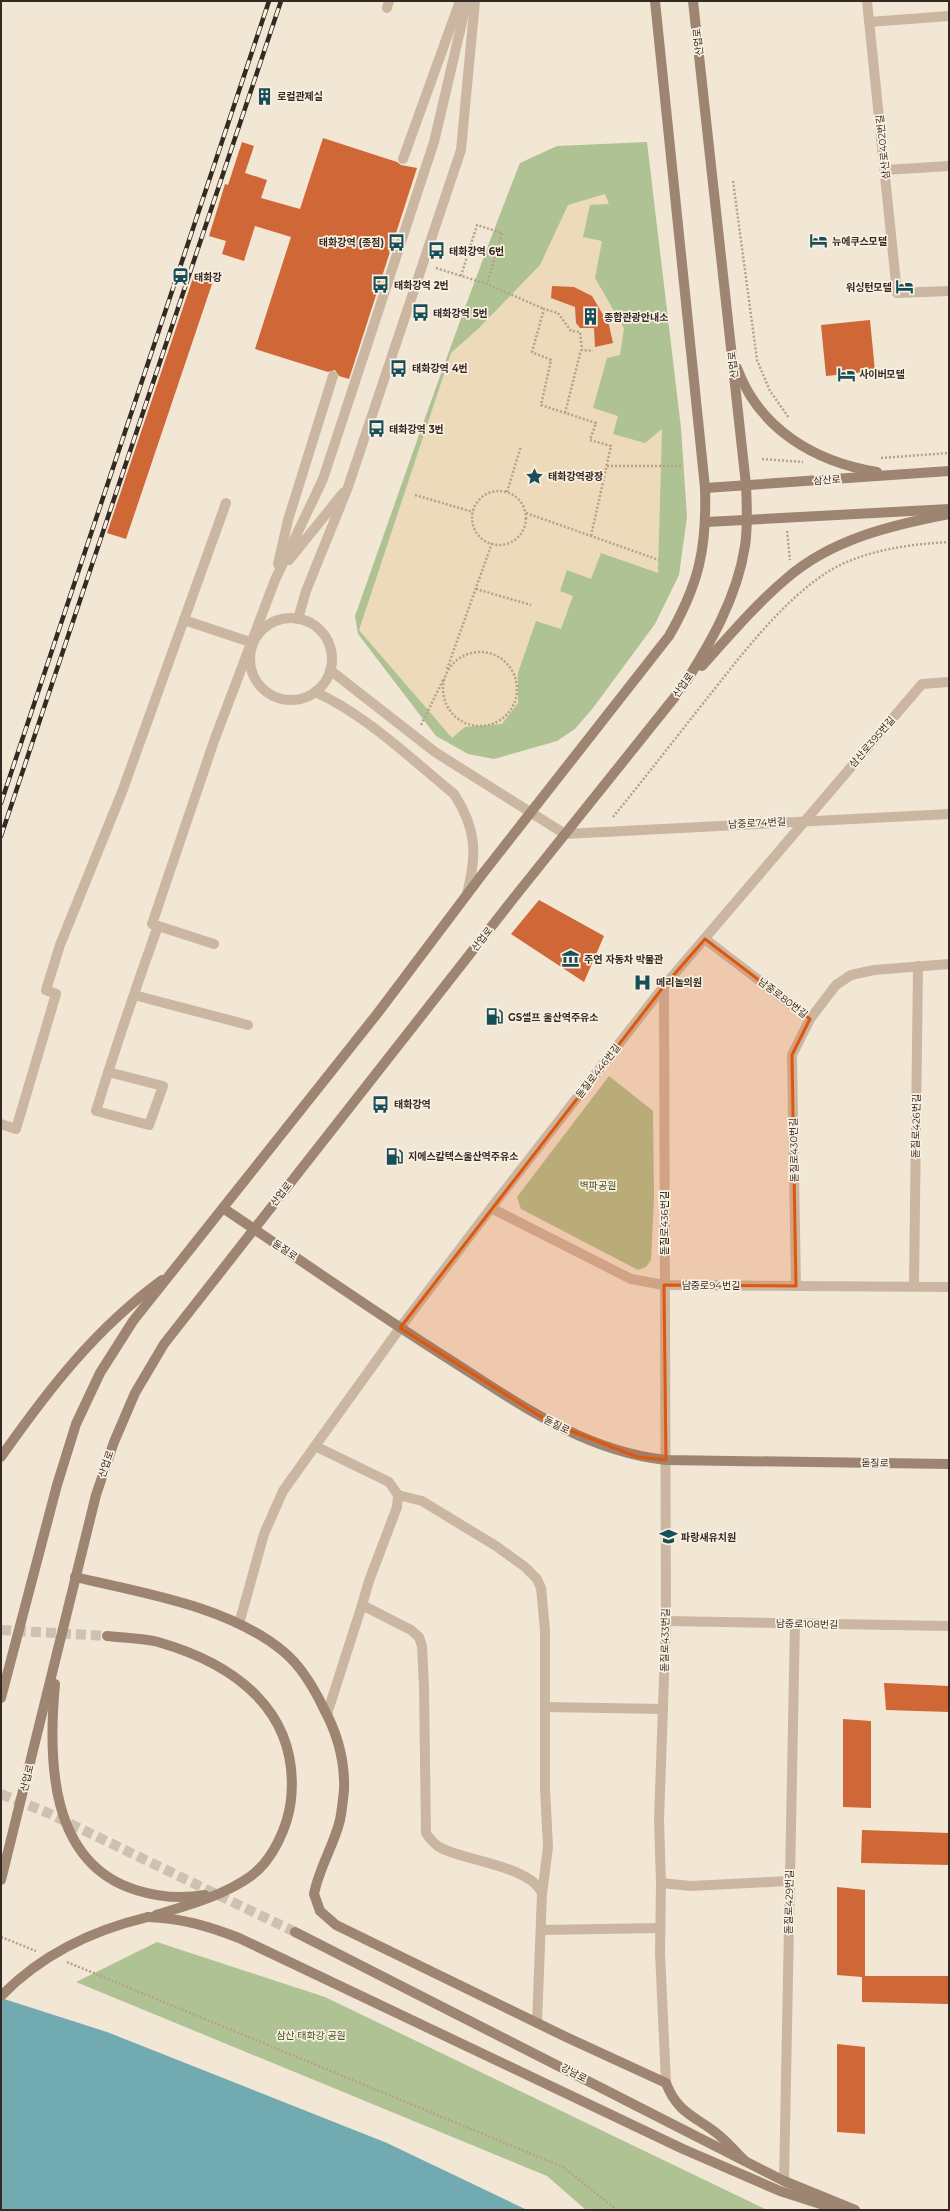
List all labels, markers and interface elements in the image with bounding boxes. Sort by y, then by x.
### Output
street label: 산업로 [690,28,706,56]
building icon: 로컬관제실 [254,86,274,106]
place label: 로컬관제실 [277,90,323,103]
street label: 삼산로402번길 [873,114,893,180]
hotel icon: 뉴에쿠스모텔 [809,231,829,251]
bus stop icon: 태화강역 (종점) [387,232,407,252]
place label: 뉴에쿠스모텔 [832,235,887,248]
place label: 태화강역 (종점) [319,236,384,249]
bus stop icon: 태화강역 6번 [426,241,446,261]
place label: 태화강역 6번 [449,245,504,258]
station icon: 태화강 [171,267,191,287]
place label: 태화강 [194,271,222,284]
bus stop icon: 태화강역 2번 [371,275,391,295]
hotel icon: 워싱턴모텔 [895,277,915,297]
place label: 태화강역 2번 [394,279,449,292]
place label: 워싱턴모텔 [846,281,892,294]
bus stop icon: 태화강역 5번 [410,303,430,323]
place label: 태화강역 5번 [433,307,488,320]
building icon: 종합관광안내소 [581,307,601,327]
place label: 종합관광안내소 [604,311,668,324]
street label: 산업로 [725,351,741,379]
bus stop icon: 태화강역 4번 [389,358,409,378]
place label: 태화강역 4번 [412,362,468,375]
hotel icon: 사이버모텔 [836,364,856,384]
place label: 사이버모텔 [859,368,905,381]
bus stop icon: 태화강역 3번 [366,419,386,439]
place label: 태화강역 3번 [389,423,444,436]
place icon: 태화강역광장 [525,466,545,486]
place label: 태화강역광장 [548,470,603,483]
street label: 삼산로 [813,473,841,487]
street label: 산업로 [670,670,696,700]
street label: 삼산로395번길 [846,714,898,770]
street label: 남중로74번길 [728,815,786,831]
street label: 산업로 [468,924,496,954]
museum icon: 주연 자동차 박물관 [561,949,581,969]
place label: 주연 자동차 박물관 [584,953,663,966]
hospital icon: 메리놀의원 [633,972,653,992]
street label: 남중로80번길 [756,975,810,1021]
place label: 메리놀의원 [656,976,702,989]
fuel station icon: GS셀프 울산역주유소 [485,1007,505,1027]
place label: GS셀프 울산역주유소 [508,1011,599,1024]
street label: 돋질로446번길 [573,1041,623,1101]
bus stop icon: 태화강역 [371,1094,391,1114]
street label: 돋질로426번길 [909,1094,923,1158]
place label: 태화강역 [394,1098,431,1111]
street label: 돋질로430번길 [787,1118,801,1182]
fuel station icon: 지에스칼텍스울산역주유소 [385,1146,405,1166]
place label: 지에스칼텍스울산역주유소 [408,1150,518,1163]
street label: 산업로 [267,1179,295,1209]
park label: 벽파공원 [580,1179,616,1192]
street label: 돋질로436번길 [658,1191,671,1255]
street label: 돋질로 [270,1237,300,1263]
street label: 남중로94번길 [682,1279,740,1292]
street label: 돋질로 [542,1413,572,1437]
street label: 산업로 [95,1449,117,1479]
street label: 돋질로 [861,1456,889,1470]
school or university icon: 파랑새유치원 [658,1527,678,1547]
place label: 파랑새유치원 [681,1531,736,1544]
street label: 돋질로433번길 [658,1608,672,1672]
street label: 남중로108번길 [776,1617,838,1631]
street label: 산업로 [17,1763,37,1793]
street label: 돋질로429번길 [782,1870,796,1934]
park label: 삼산 태화강 공원 [276,2029,346,2042]
street label: 강남로 [559,2061,589,2085]

